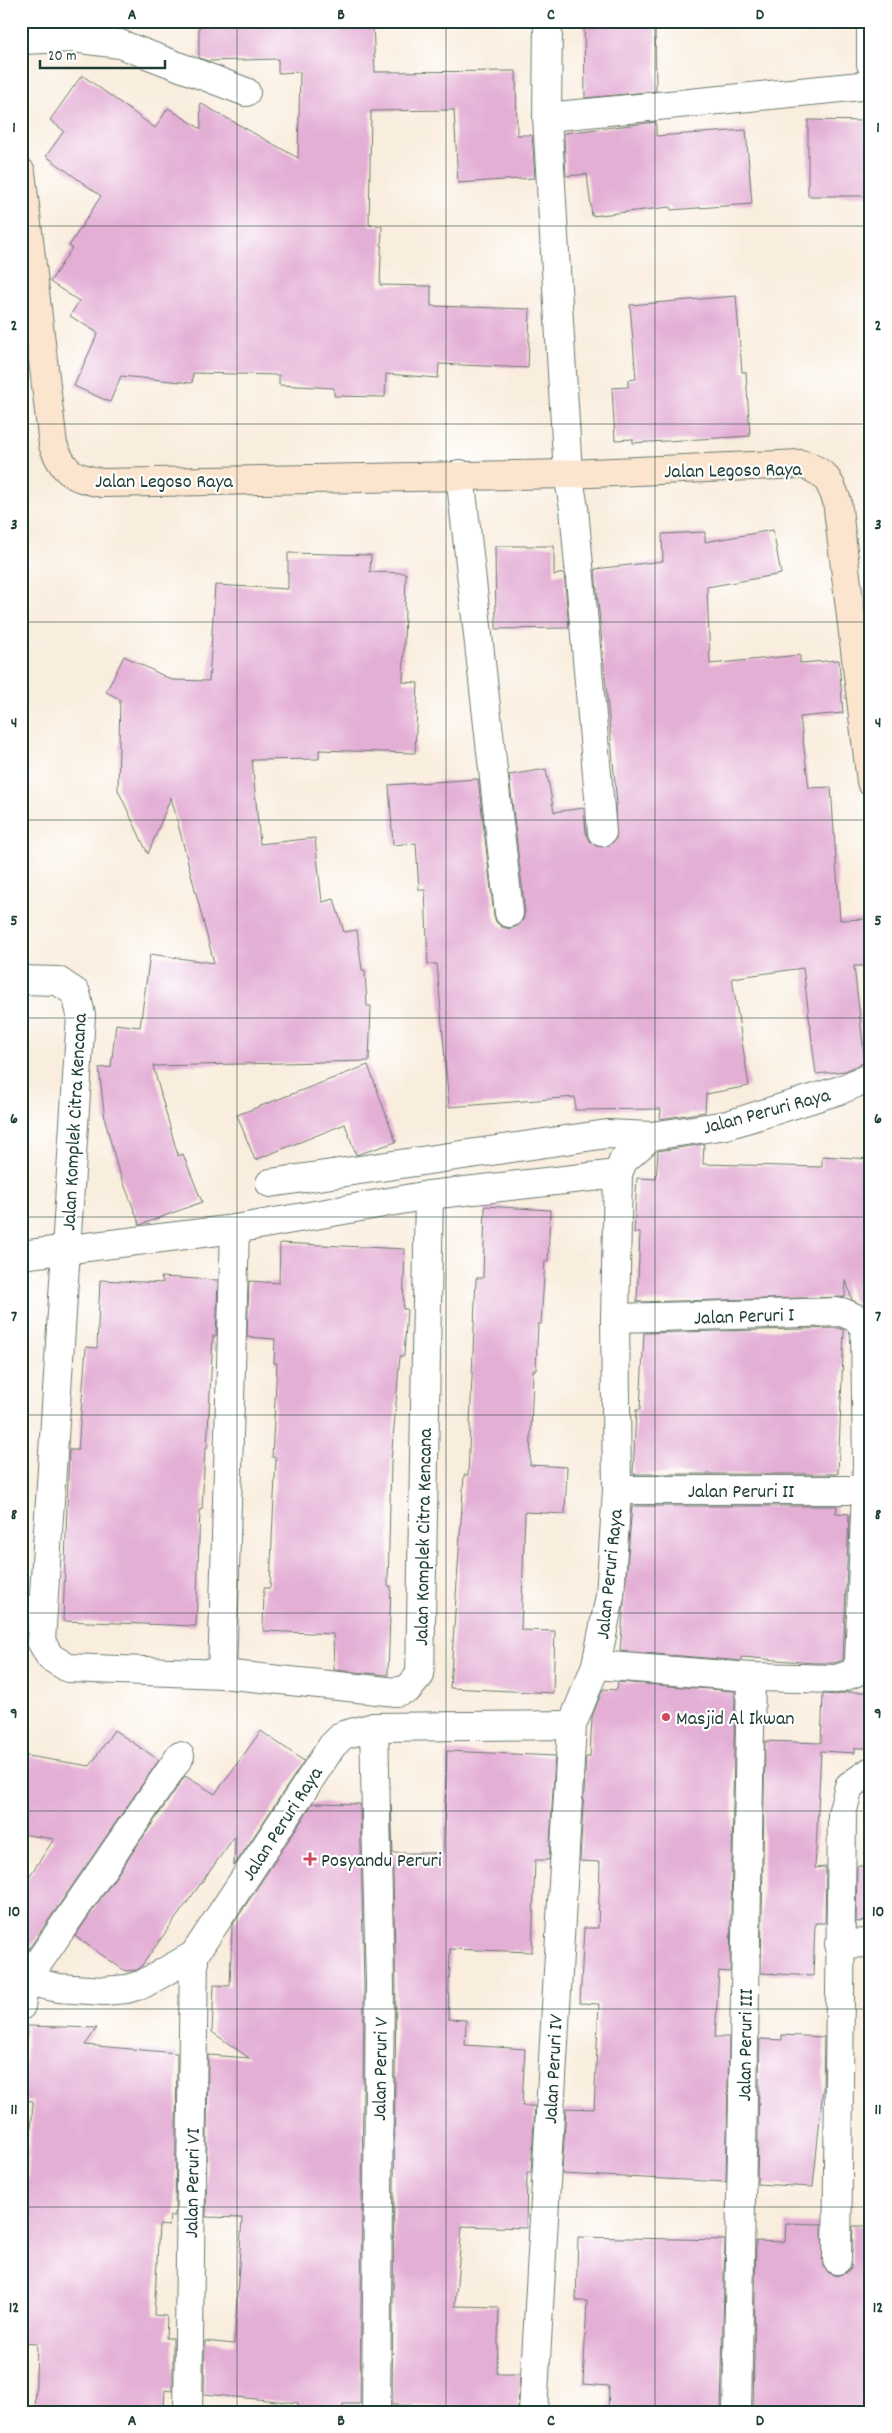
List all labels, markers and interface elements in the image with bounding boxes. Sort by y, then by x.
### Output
text: A [128,4,137,27]
text: B [337,4,345,27]
text: C [547,4,555,27]
text: D [756,4,765,27]
scale bar [40,38,165,70]
text: 20 m [48,46,76,68]
text: 1 [12,117,16,140]
text: 1 [876,117,880,140]
text: 2 [11,315,18,338]
text: 2 [875,315,882,338]
street label: Jalan Legoso Raya [664,457,803,487]
street label: Jalan Legoso Raya [95,469,233,497]
text: 3 [10,514,18,537]
text: 3 [874,514,882,537]
text: 4 [11,712,17,735]
text: 4 [875,712,881,735]
text: 5 [10,910,18,933]
text: 5 [874,910,882,933]
street label: Jalan Komplek Citra Kencana [56,1012,96,1232]
street label: Jalan Peruri Raya [700,1082,834,1143]
text: 6 [10,1108,18,1131]
text: 6 [874,1108,882,1131]
street label: Jalan Peruri I [693,1302,795,1334]
text: 7 [11,1306,17,1329]
text: 7 [875,1306,881,1329]
street label: Jalan Komplek Citra Kencana [409,1427,441,1646]
street label: Jalan Peruri II [688,1479,794,1507]
text: 8 [11,1504,18,1527]
text: 8 [875,1504,882,1527]
street label: Jalan Peruri Raya [590,1507,632,1641]
text: 9 [10,1703,18,1726]
text: 9 [874,1703,882,1726]
place label: Masjid Al Ikwan [676,1706,795,1734]
marker: Masjid Al Ikwan [660,1711,672,1723]
street label: Jalan Peruri Raya [236,1762,331,1887]
place label: Posyandu Peruri [321,1848,442,1876]
marker: Posyandu Peruri [303,1852,317,1866]
text: 10 [8,1901,20,1924]
text: 10 [872,1901,884,1924]
street label: Jalan Peruri III [732,1988,762,2102]
street label: Jalan Peruri IV [538,2013,572,2125]
street label: Jalan Peruri V [367,2017,397,2121]
text: 11 [10,2099,18,2122]
text: 11 [874,2099,882,2122]
street label: Jalan Peruri VI [179,2128,209,2238]
text: 12 [9,2297,19,2320]
text: 12 [873,2297,883,2320]
text: A [128,2410,137,2433]
text: B [337,2410,345,2433]
text: C [547,2410,555,2433]
text: D [756,2410,765,2433]

